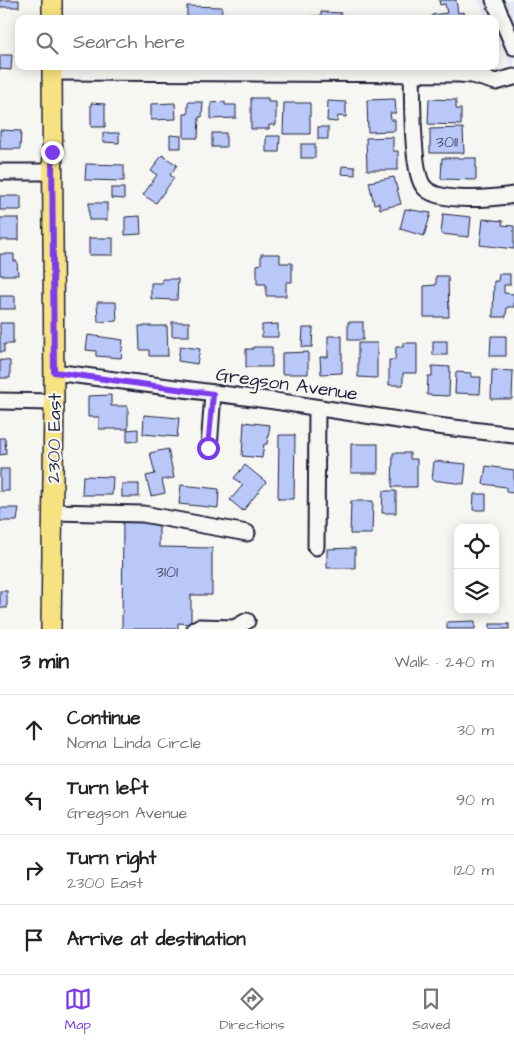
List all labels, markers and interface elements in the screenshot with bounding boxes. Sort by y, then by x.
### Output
search box [15,15,499,70]
icon: search [33,29,61,57]
text: Search here [73,29,185,56]
house number: 3011 [436,131,458,153]
route end [41,141,64,164]
street label: Gregson Avenue [214,361,359,409]
street label: 2300 East [40,392,69,483]
route start [197,437,220,460]
map controls [454,524,499,614]
button: locate [454,524,499,569]
house number: 3101 [156,561,178,583]
button: layers [454,569,499,614]
text: 3 min [20,647,69,676]
text: Walk · 240 m [394,651,494,673]
text: Continue [67,705,141,732]
icon: ahead [20,716,48,744]
text: 30 m [457,719,494,741]
text: Noma Linda Circle [67,732,201,754]
text: Turn left [67,775,148,802]
icon: left [20,786,48,814]
text: 90 m [456,789,494,811]
text: Gregson Avenue [67,802,187,824]
text: Turn right [67,845,156,872]
icon: right [20,856,48,884]
text: 120 m [454,859,494,881]
text: 2300 East [67,872,143,894]
icon: arrive [20,926,48,954]
text: Arrive at destination [67,926,246,953]
tab: Map [64,985,92,1035]
tab: Directions [219,985,284,1035]
tab: Saved [412,985,450,1035]

